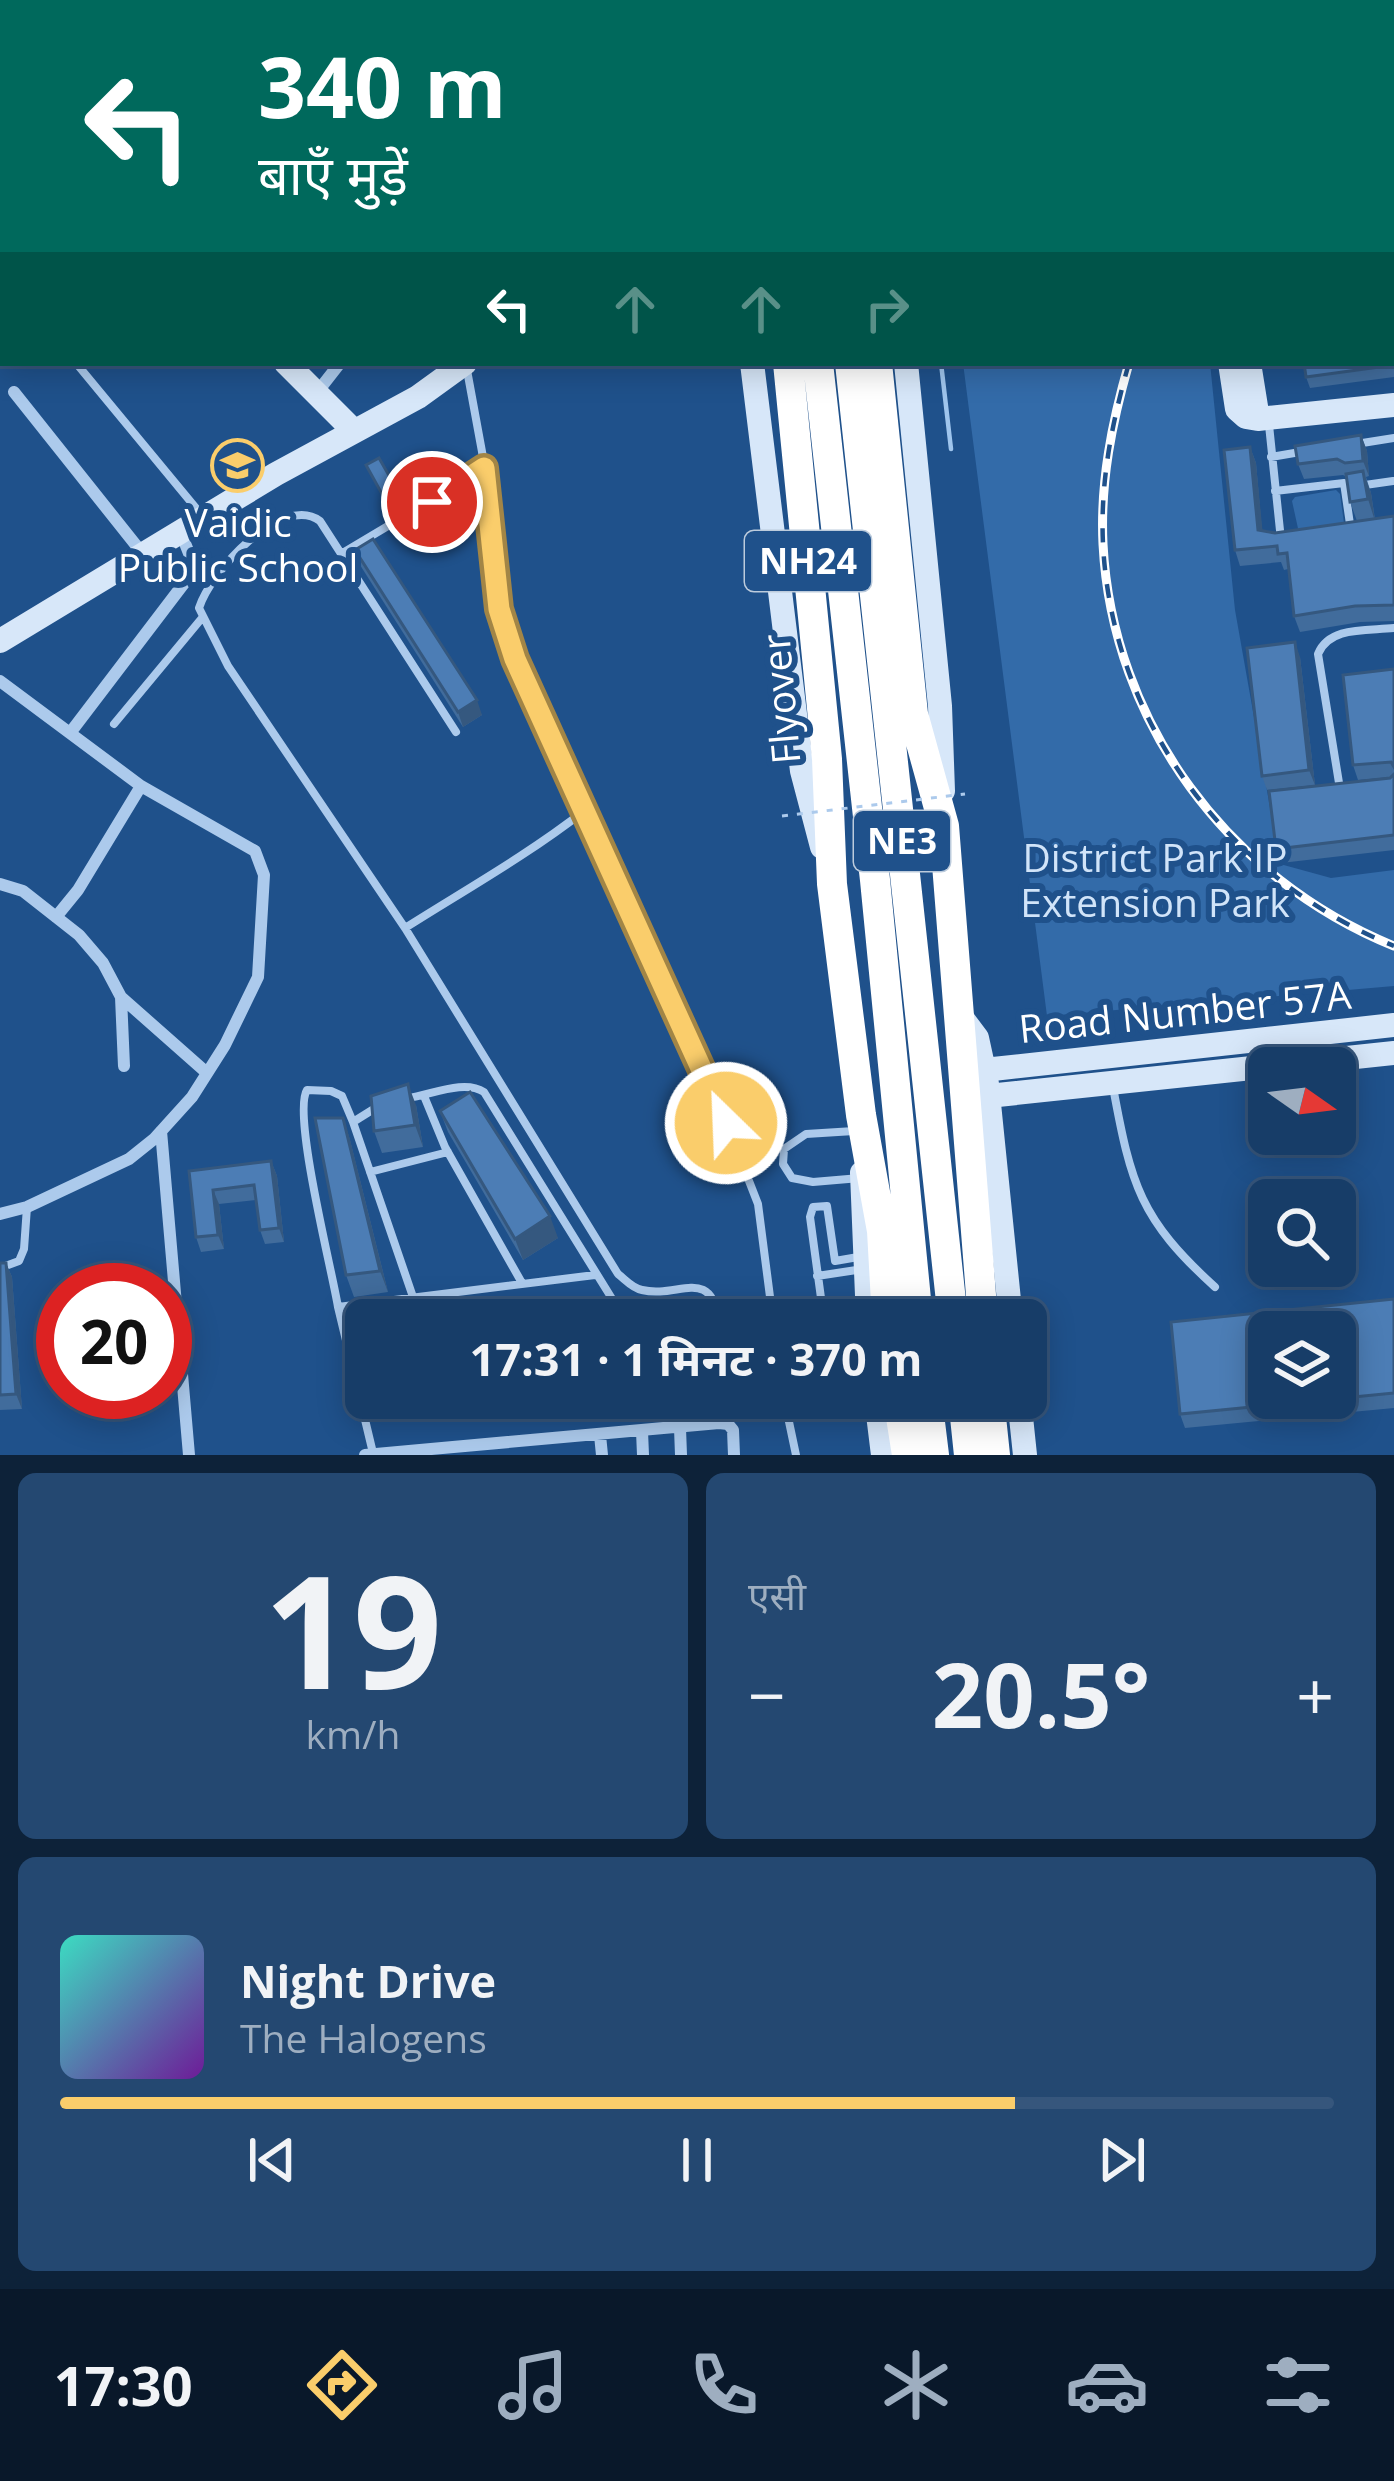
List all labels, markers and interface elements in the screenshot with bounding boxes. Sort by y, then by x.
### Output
text: 340 m [258,28,506,143]
icon: left [60,48,216,204]
text: बाएँ मुड़ें [258,137,408,211]
icon: left [476,276,542,342]
icon: ahead [602,276,668,342]
icon: ahead [728,276,794,342]
icon: right [854,276,920,342]
school or university icon: Vaidic Public School [210,438,266,494]
pin [381,451,483,553]
icon: arrive [399,469,465,535]
place label: Vaidic Public School [118,495,358,593]
road number: NH24 [745,531,871,591]
street label: Flyover [747,632,812,766]
road number: NE3 [854,811,950,871]
park label: District Park IP Extension Park [1020,830,1290,928]
street label: Road Number 57A [1016,967,1354,1054]
north arrow [1248,1047,1356,1155]
map controls [1248,1047,1356,1419]
position arrow [663,1060,789,1186]
button: search [1248,1179,1356,1287]
speed limit sign: 20 [36,1263,192,1419]
button: layers [1248,1311,1356,1419]
text: 17:31 · 1 मिनट · 370 m [469,1328,923,1389]
text: 19 [264,1522,442,1735]
text: एसी [748,1568,806,1621]
text: 20.5° [932,1632,1150,1754]
text: − [748,1649,786,1739]
text: + [1296,1649,1334,1739]
text: km/h [306,1707,400,1760]
text: Night Drive [240,1950,496,2011]
text: The Halogens [240,2011,487,2064]
icon: previous [239,2127,305,2193]
icon: pause [664,2127,730,2193]
icon: next [1089,2127,1155,2193]
icon: directions [300,2343,384,2427]
icon: music [491,2343,575,2427]
icon: phone [682,2343,766,2427]
icon: climate [874,2343,958,2427]
icon: car [1065,2343,1149,2427]
icon: filters [1256,2343,1340,2427]
text: 17:30 [54,2348,193,2422]

